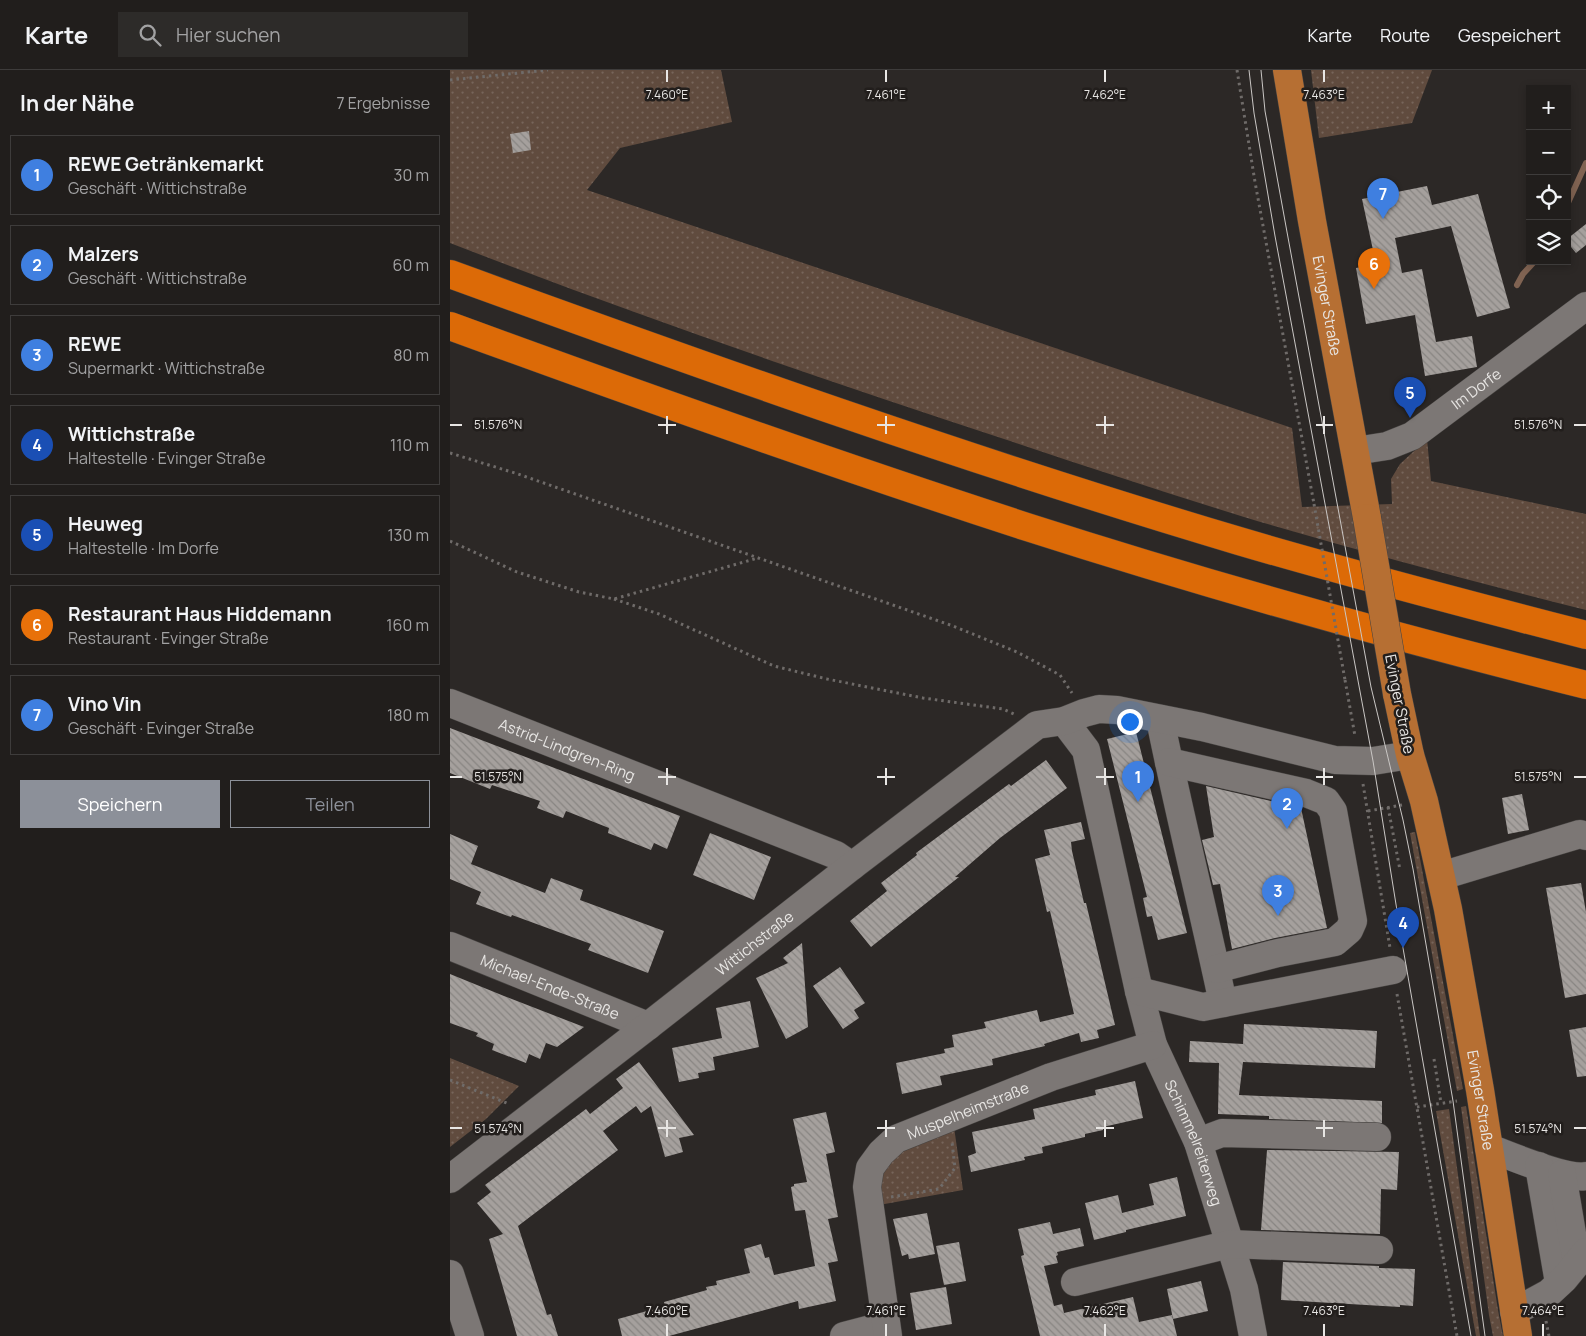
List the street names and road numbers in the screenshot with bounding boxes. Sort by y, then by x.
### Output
street label: Evinger Straße [1308,254,1347,357]
street label: Im Dorfe [1447,363,1505,414]
street label: Evinger Straße [1380,652,1420,756]
street label: Astrid-Lindgren-Ring [496,713,639,786]
street label: Wittichstraße [710,905,798,980]
street label: Michael-Ende-Straße [477,949,623,1024]
street label: Evinger Straße [1463,1048,1500,1152]
street label: Muspelheimstraße [904,1076,1032,1144]
street label: Schimmelreiterweg [1160,1076,1228,1208]

